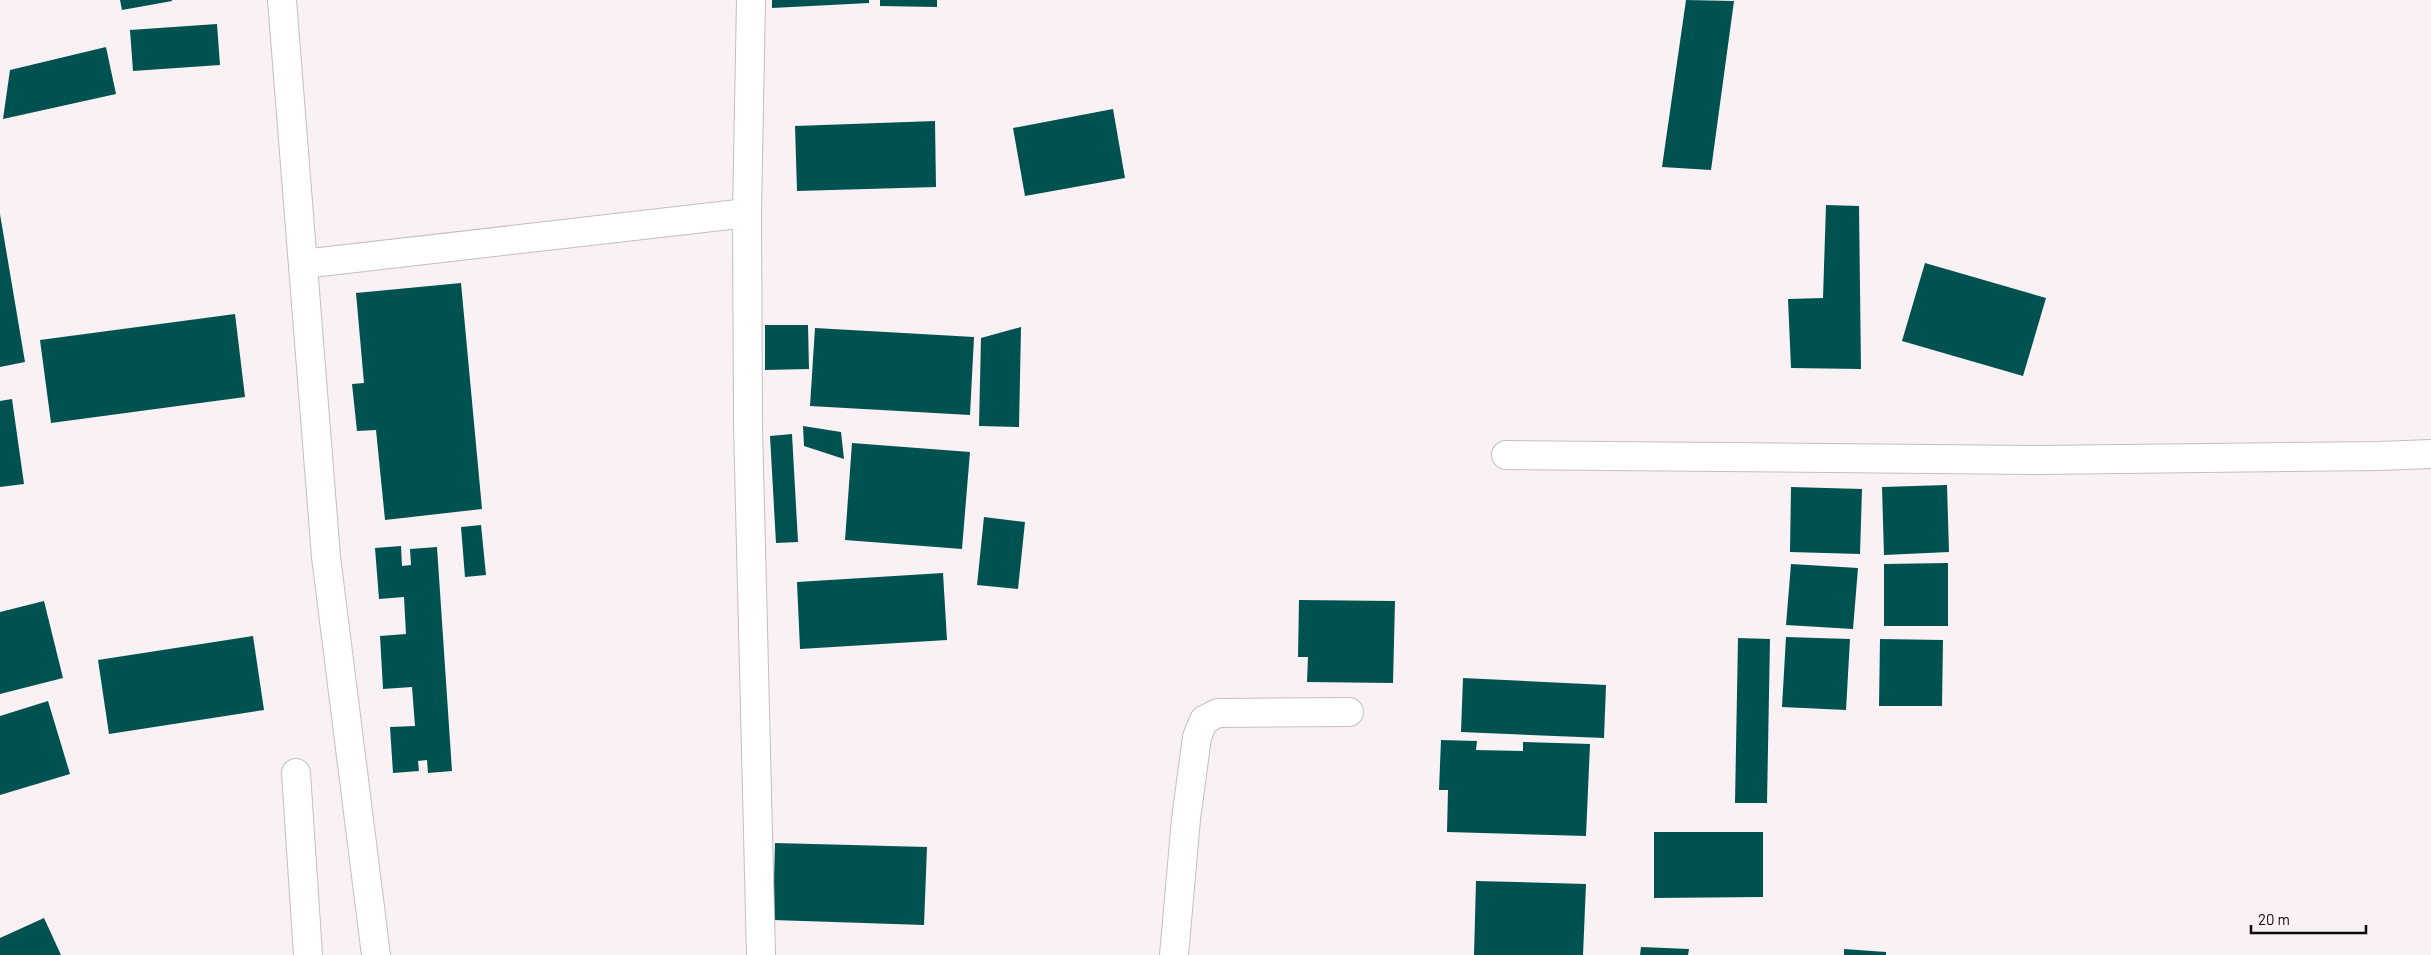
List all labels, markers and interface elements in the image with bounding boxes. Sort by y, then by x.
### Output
scale bar [2251,902,2366,934]
text: 20 m [2258,910,2290,928]

